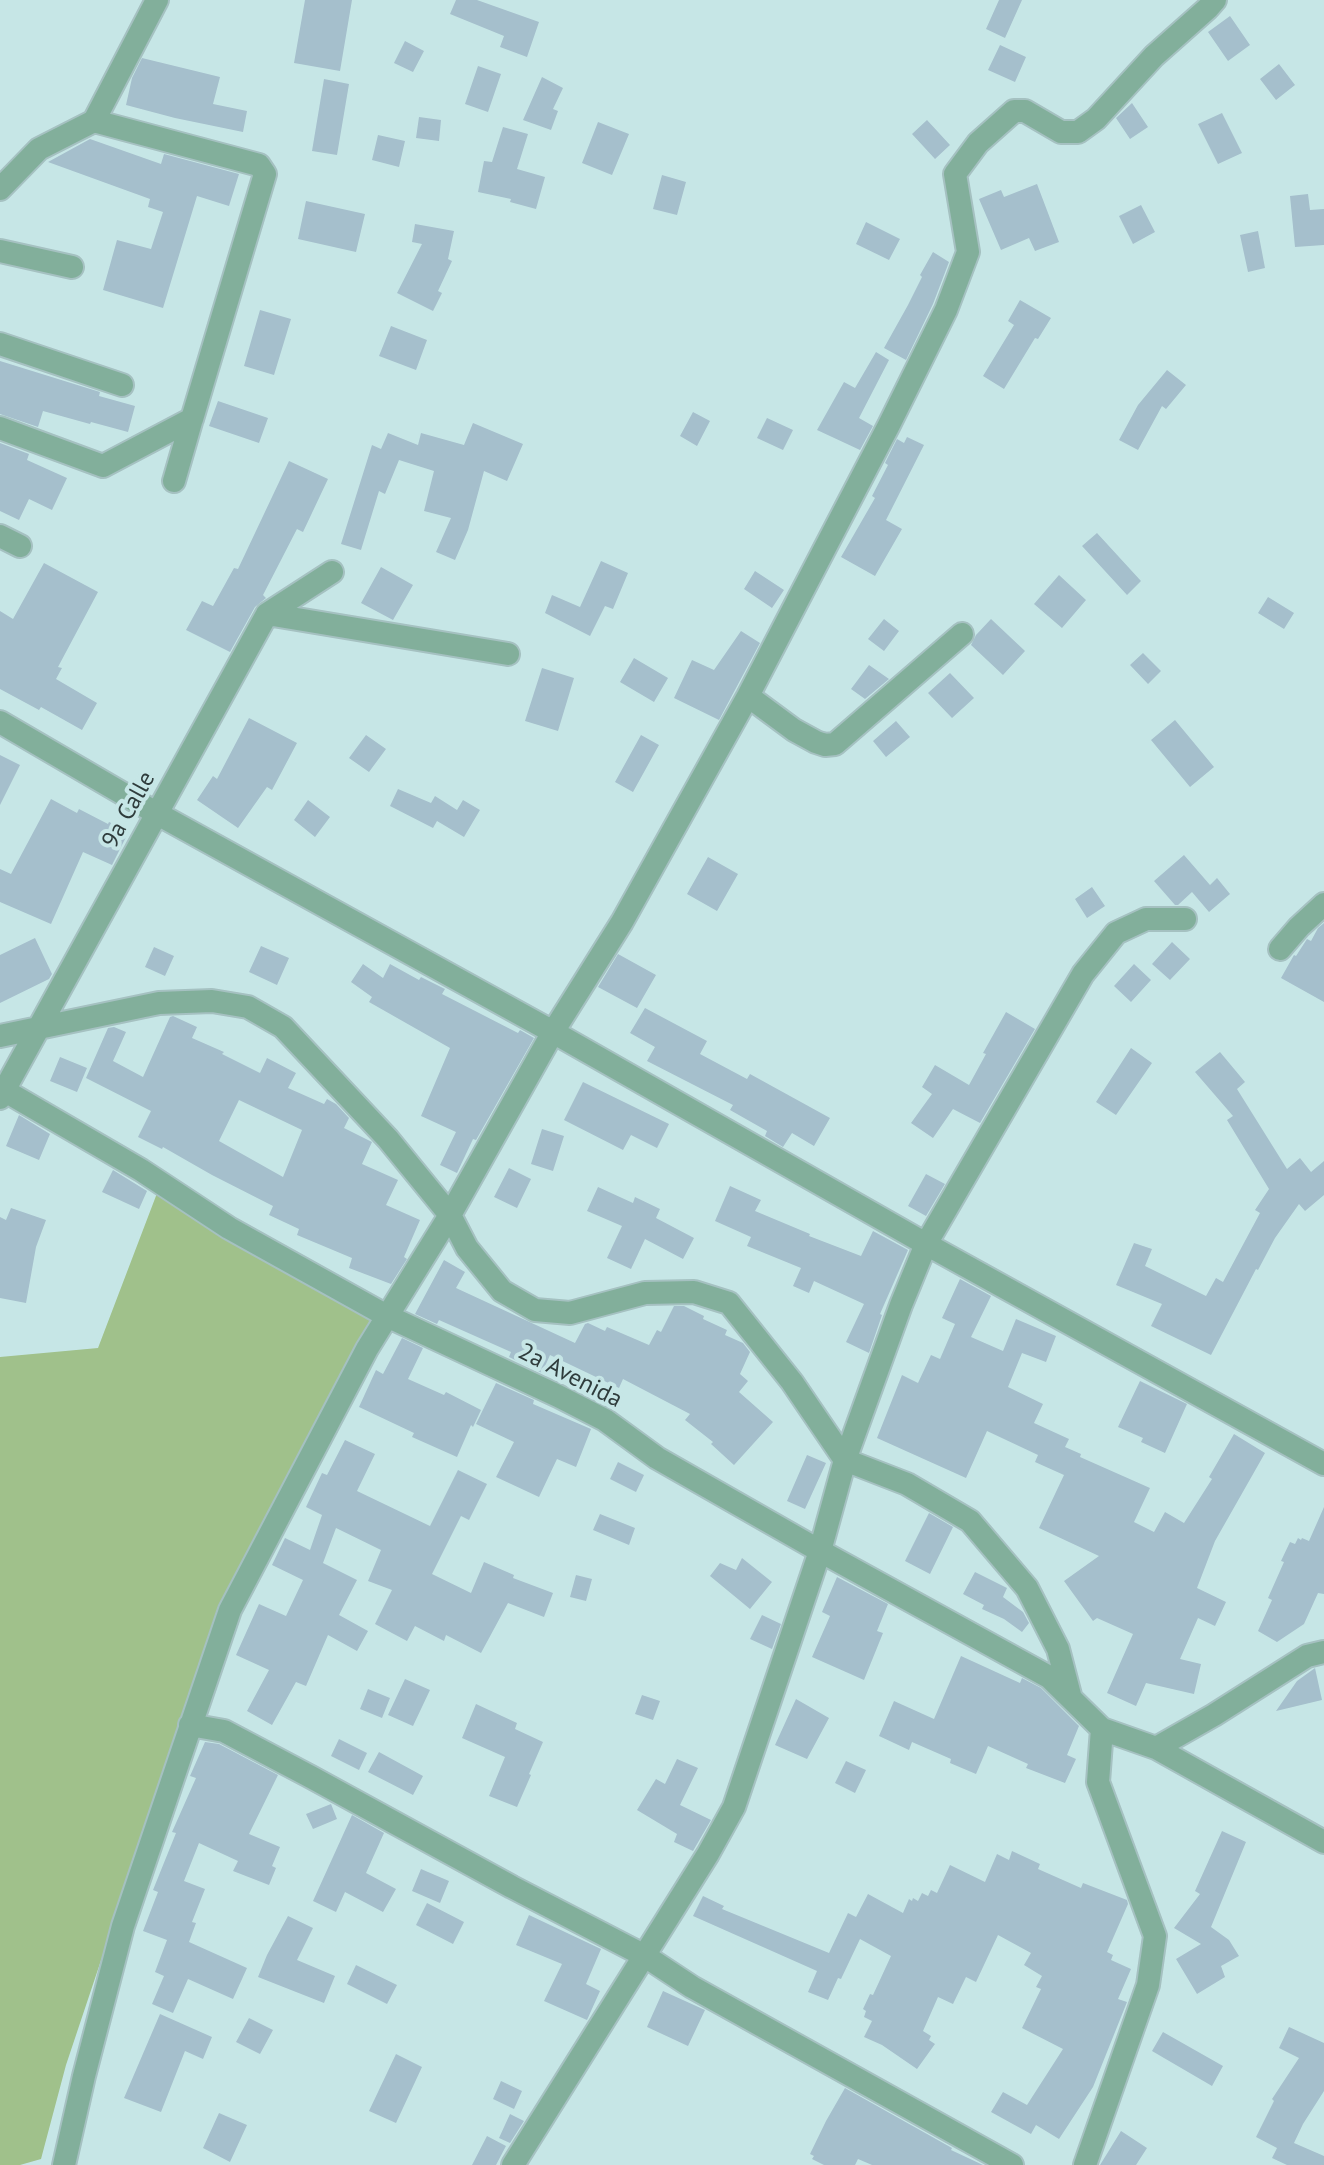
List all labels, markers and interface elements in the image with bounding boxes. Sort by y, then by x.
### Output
street label: 9a Calle [96,767,162,853]
street label: 2a Avenida [513,1338,627,1414]

